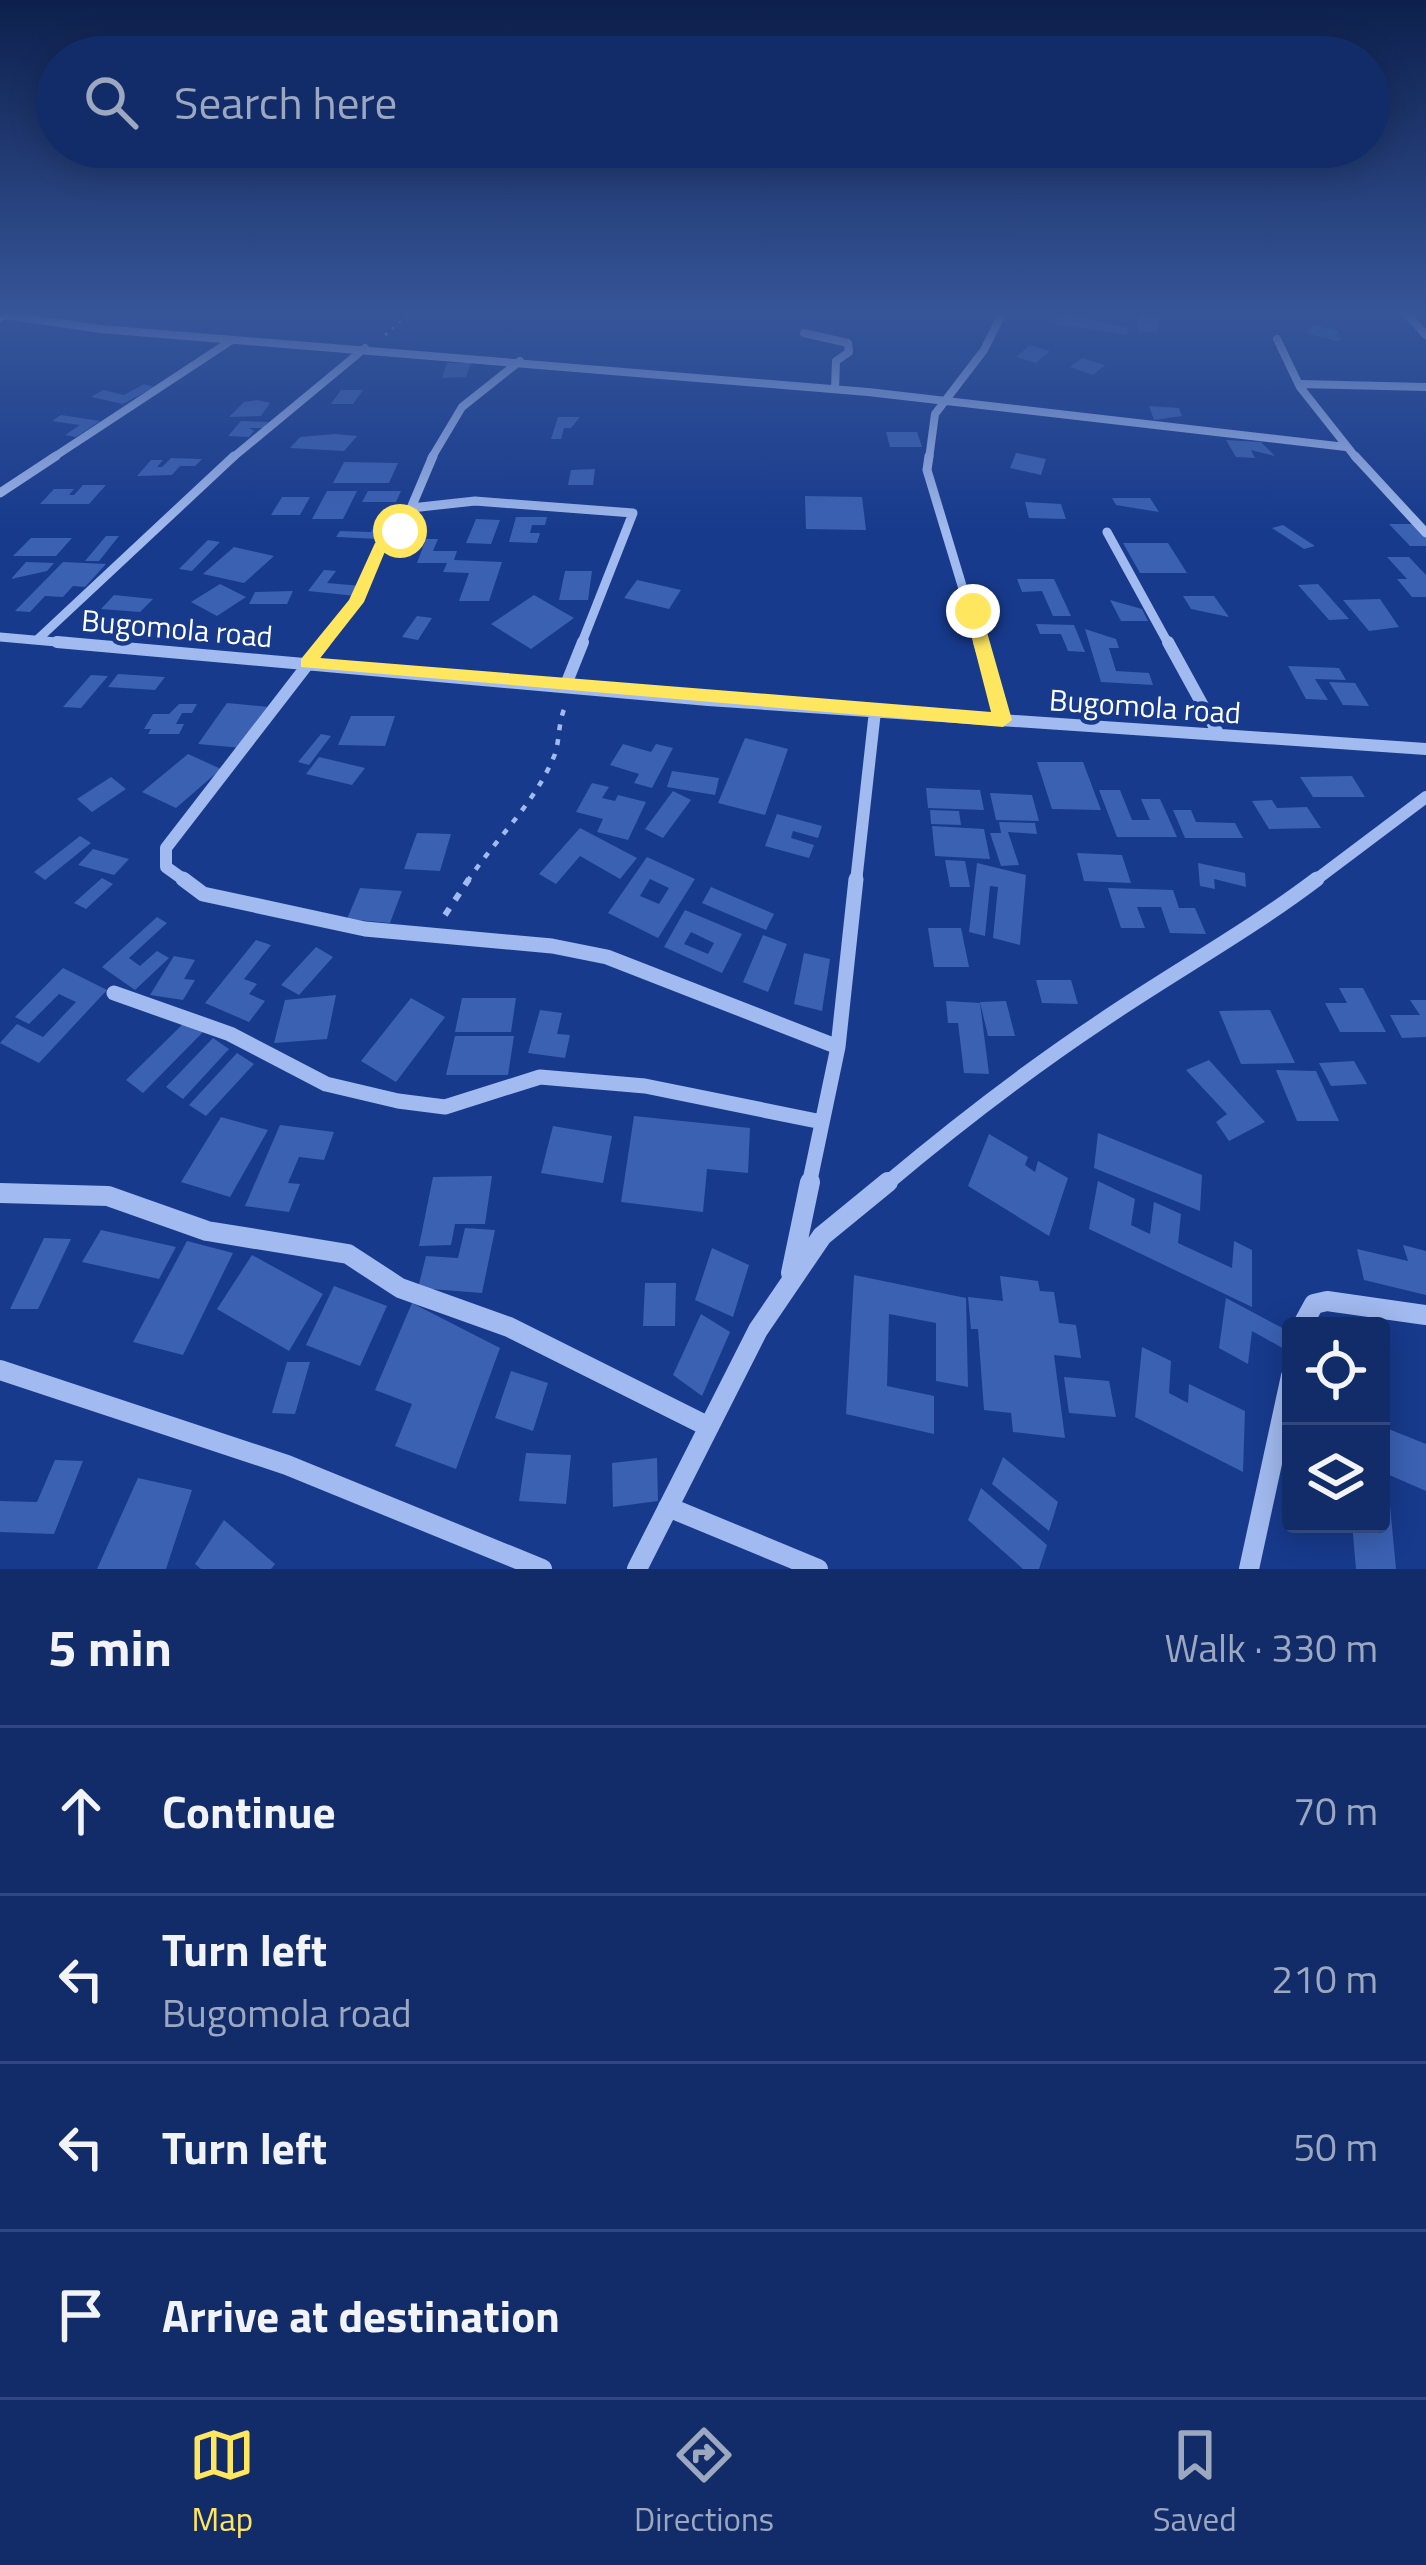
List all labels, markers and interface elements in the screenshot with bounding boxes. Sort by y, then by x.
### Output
search box [36,36,1390,168]
text: Search here [174,68,397,136]
icon: search [78,69,144,135]
route start [373,504,427,558]
route end [946,584,1000,638]
street label: Bugomola road [79,597,275,659]
street label: Bugomola road [1048,676,1242,736]
map controls [1282,1317,1390,1533]
button: locate [1282,1317,1390,1425]
button: layers [1282,1425,1390,1533]
text: 5 min [48,1608,172,1686]
text: Walk · 330 m [1164,1618,1378,1677]
text: Continue [162,1777,336,1845]
icon: ahead [48,1778,114,1844]
text: 70 m [1293,1781,1378,1840]
text: Turn left [162,1915,327,1983]
icon: left [48,1946,114,2012]
text: 210 m [1271,1949,1378,2008]
text: Bugomola road [162,1983,412,2042]
text: Turn left [162,2113,327,2181]
icon: left [48,2114,114,2180]
text: 50 m [1293,2117,1378,2176]
text: Arrive at destination [162,2281,560,2349]
icon: arrive [48,2282,114,2348]
tab: Map [189,2422,255,2544]
tab: Directions [634,2422,774,2544]
tab: Saved [1153,2422,1237,2544]

